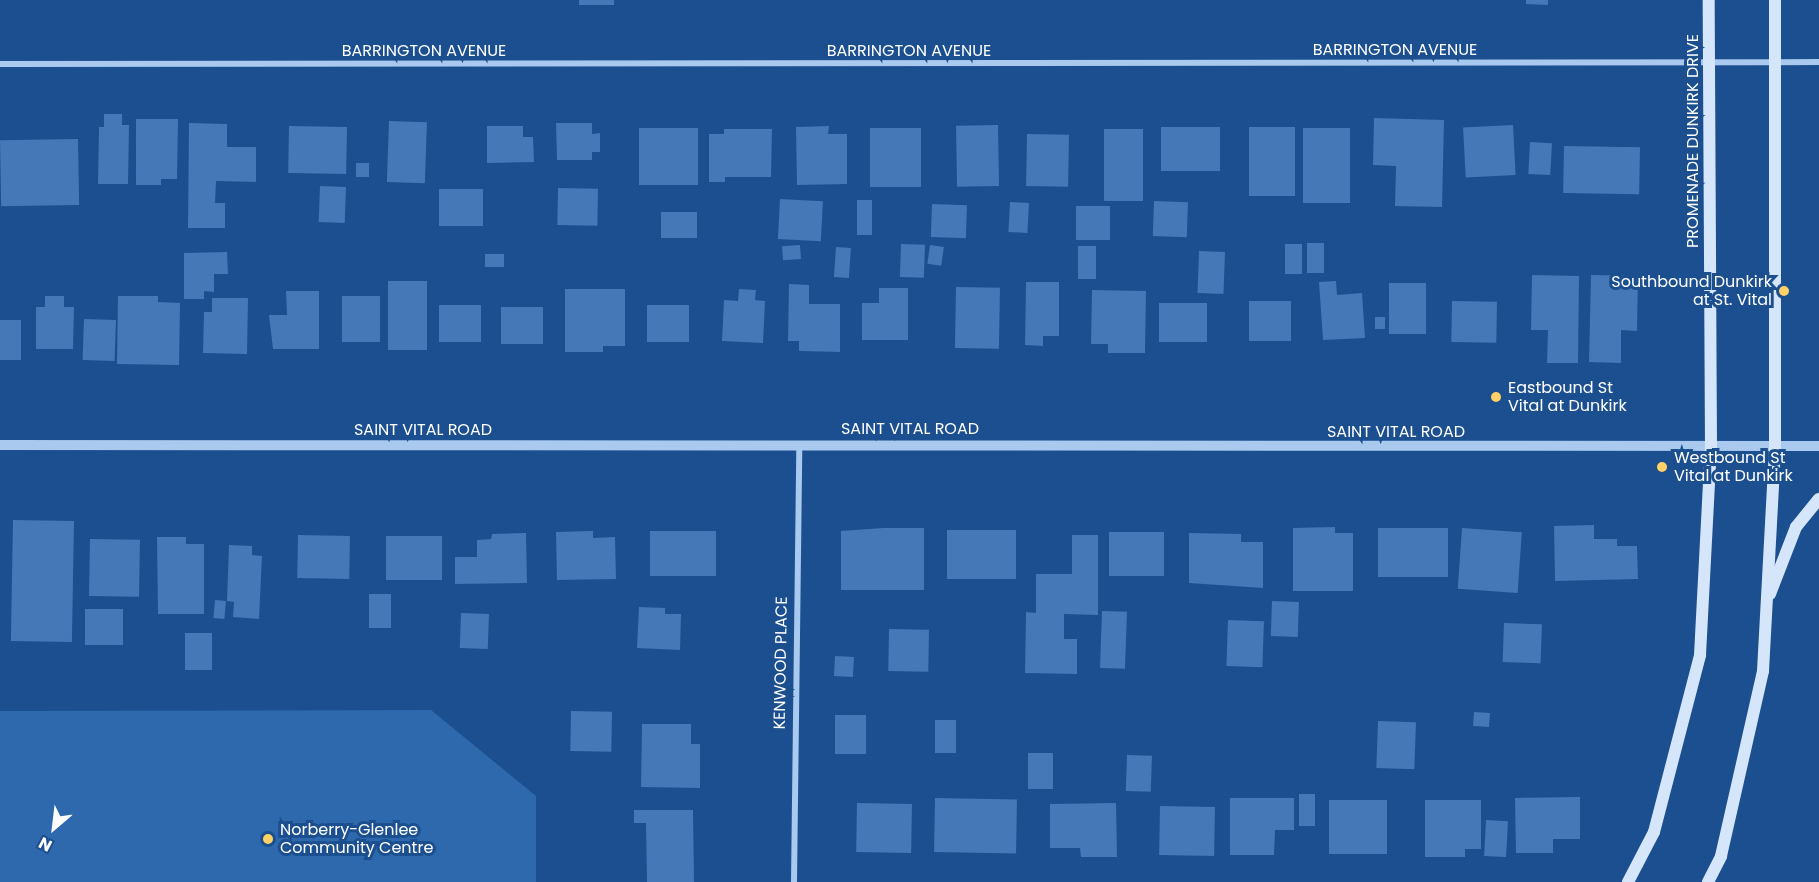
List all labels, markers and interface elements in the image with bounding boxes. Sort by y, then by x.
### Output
street label: PROMENADE DUNKIRK DRIVE [1683,34,1703,248]
street label: BARRINGTON AVENUE [1313,40,1477,60]
street label: BARRINGTON AVENUE [342,41,506,61]
street label: BARRINGTON AVENUE [827,41,991,61]
place label: Southbound Dunkirk at St. Vital [1611,272,1772,310]
marker: Southbound Dunkirk at St. Vital [1777,284,1791,298]
place label: Eastbound St Vital at Dunkirk [1508,378,1627,416]
marker: Eastbound St Vital at Dunkirk [1489,390,1503,404]
street label: SAINT VITAL ROAD [841,419,979,439]
street label: SAINT VITAL ROAD [354,420,492,440]
street label: SAINT VITAL ROAD [1327,422,1465,442]
place label: Westbound St Vital at Dunkirk [1674,448,1793,486]
marker: Westbound St Vital at Dunkirk [1655,460,1669,474]
street label: KENWOOD PLACE [770,596,792,730]
north arrow [24,798,84,858]
place label: Norberry-Glenlee Community Centre [280,820,433,858]
text: N [35,831,56,857]
marker: Norberry-Glenlee Community Centre [261,832,275,846]

